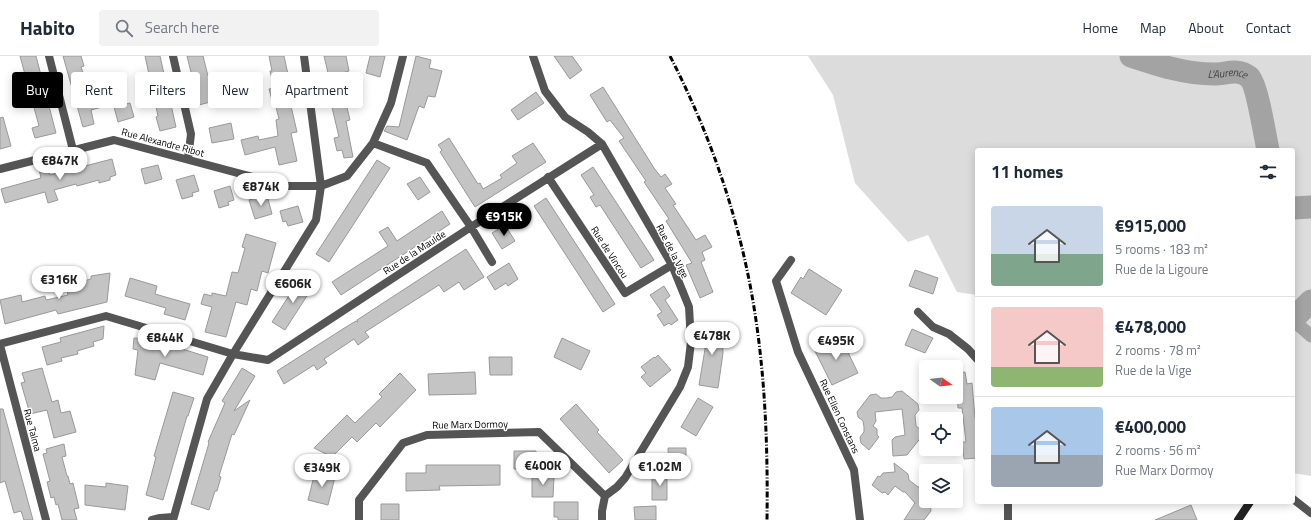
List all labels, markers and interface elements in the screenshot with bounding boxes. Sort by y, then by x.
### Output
search box [99,10,379,46]
text: Habito [20,13,75,42]
text: Search here [145,16,219,39]
icon: search [113,17,135,39]
text: Home [1083,17,1118,38]
text: Map [1140,17,1166,38]
text: About [1188,17,1224,38]
text: Contact [1246,17,1291,38]
water label: L'Aurence [1207,64,1251,83]
chip: Buy [12,72,63,108]
chip: Rent [71,72,127,108]
chip: Filters [135,72,200,108]
chip: New [208,72,263,108]
chip: Apartment [271,72,363,108]
street label: Rue Alexandre Ribot [120,124,206,161]
pin: €847K [32,147,88,181]
text: €847K [42,150,78,170]
text: 11 homes [991,159,1063,185]
icon: filters [1257,161,1279,183]
pin: €874K [233,173,289,207]
text: €874K [243,176,279,196]
pin: €915K [476,203,532,237]
text: €915K [486,206,522,226]
text: €915,000 [1115,213,1186,239]
street label: Rue de la Vige [652,222,693,281]
icon: home [1023,222,1071,270]
street label: Rue de Vincou [587,223,632,281]
street label: Rue de la Maulde [380,226,449,278]
text: 5 rooms · 183 m² [1115,239,1208,259]
text: Rue de la Ligoure [1115,259,1208,279]
pin: €316K [31,266,87,300]
text: €316K [41,269,77,289]
pin: €606K [265,270,321,304]
text: €606K [275,273,311,293]
text: €478,000 [1115,314,1186,340]
pin: €478K [684,322,740,356]
icon: home [1023,323,1071,371]
pin: €844K [137,324,193,358]
text: €478K [694,325,730,345]
text: €844K [147,327,183,347]
pin: €495K [808,327,864,361]
text: €495K [818,330,854,350]
text: 2 rooms · 78 m² [1115,340,1201,360]
north arrow [919,360,963,404]
map controls [919,360,963,508]
text: Rue de la Vige [1115,360,1192,380]
street label: Rue Ellen Constans [816,376,864,456]
street label: Rue Talma [20,407,45,453]
button: locate [919,412,963,456]
text: €400,000 [1115,414,1186,440]
street label: Rue Marx Dormoy [432,416,508,433]
icon: home [1023,423,1071,471]
text: 2 rooms · 56 m² [1115,440,1201,460]
pin: €400K [515,452,571,486]
pin: €1.02M [627,453,693,487]
pin: €349K [294,454,350,488]
text: €400K [525,455,561,475]
text: €1.02M [638,456,682,476]
text: €349K [304,457,340,477]
text: Rue Marx Dormoy [1115,460,1214,480]
button: layers [919,464,963,508]

